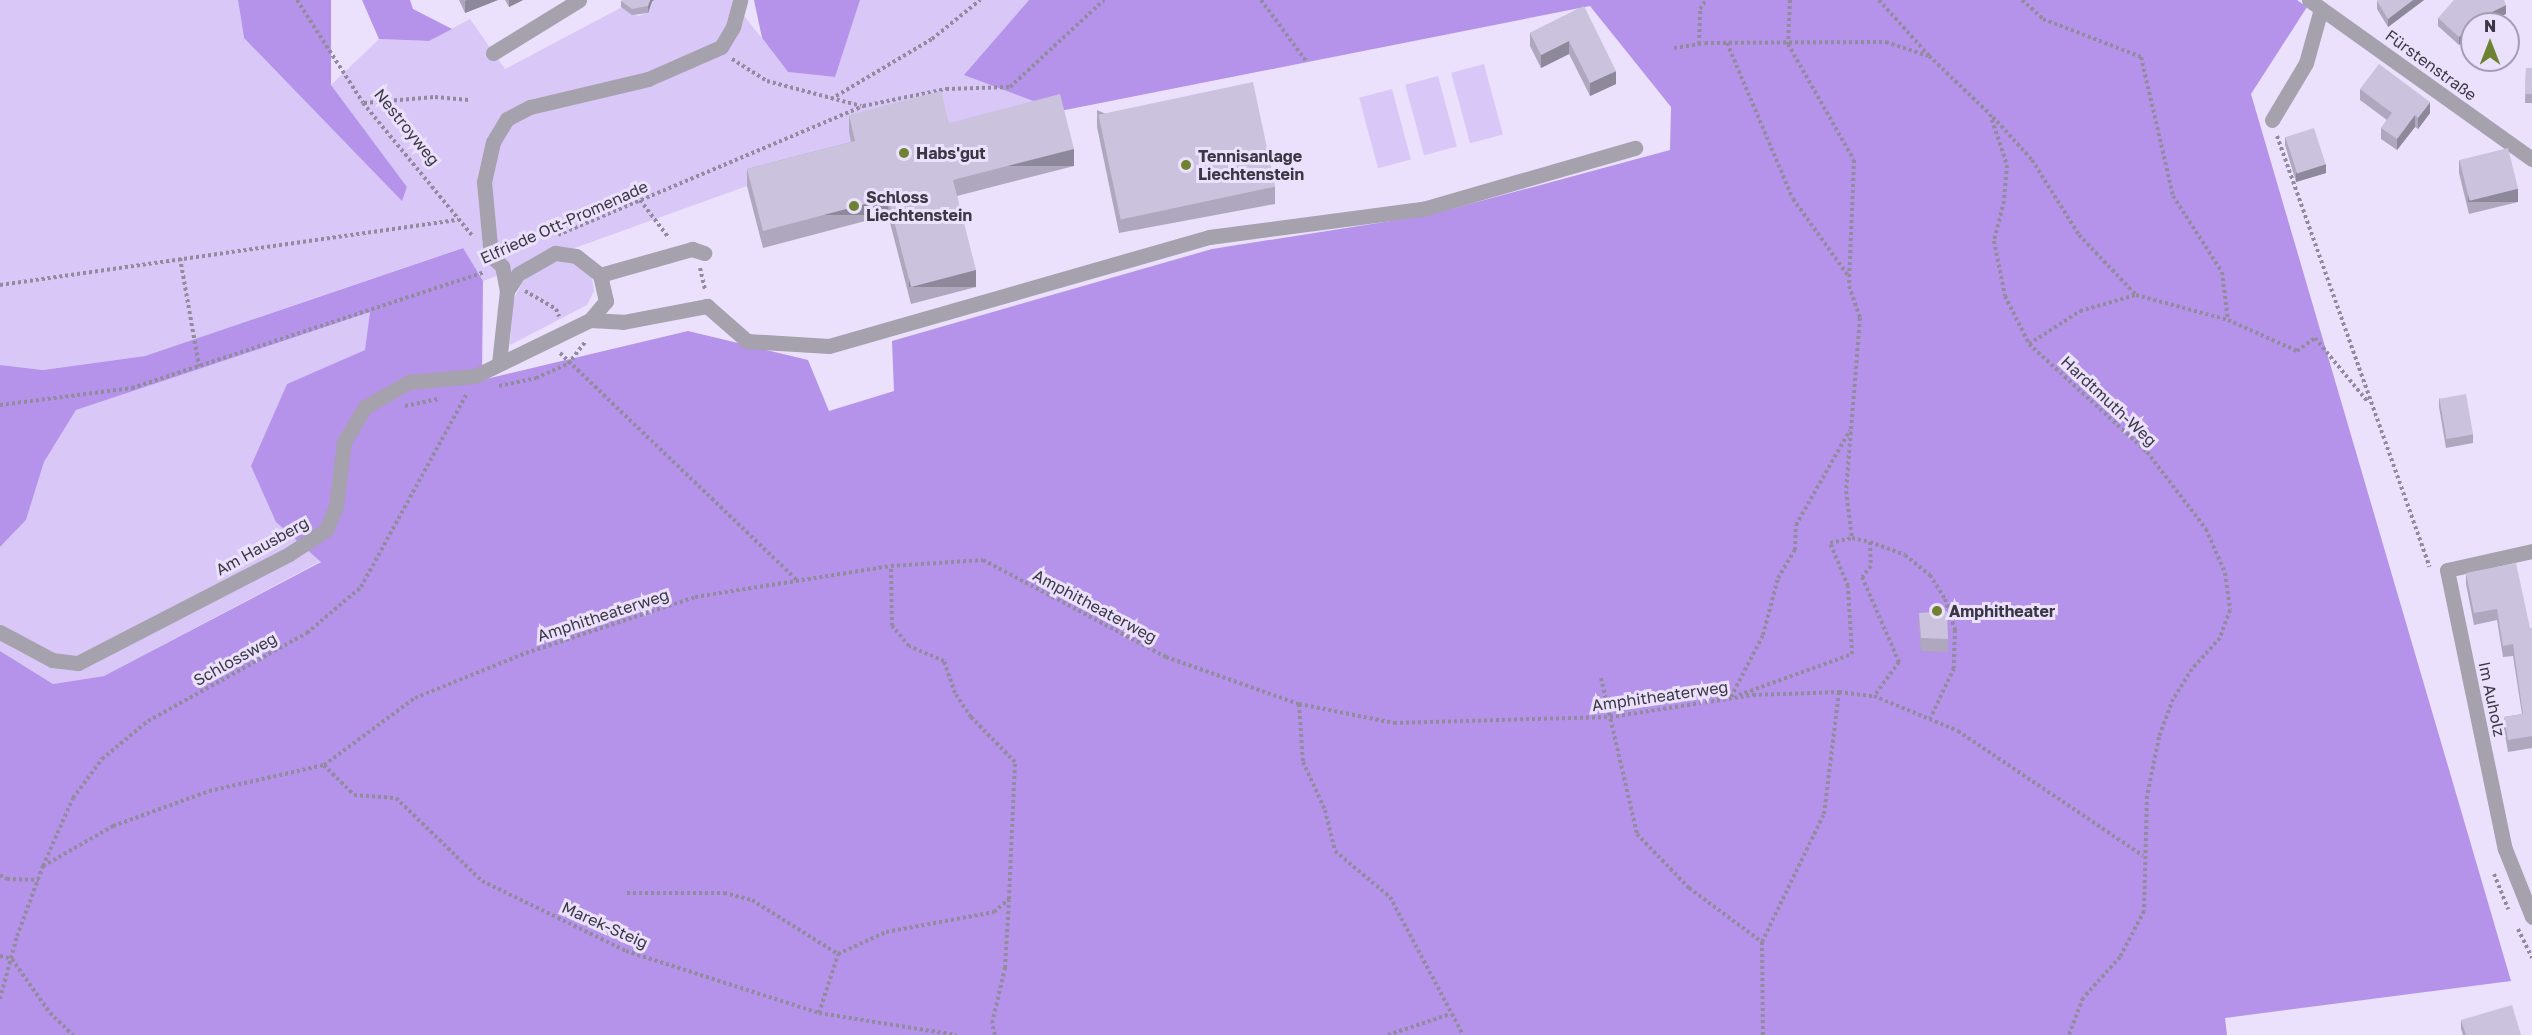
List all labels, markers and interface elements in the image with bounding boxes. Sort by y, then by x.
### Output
north arrow [2460,12,2520,72]
text: N [2484,16,2496,36]
street label: Fürstenstraße [2382,25,2480,105]
street label: Nestroyweg [370,85,444,169]
place label: Habs'gut [916,143,986,163]
marker: Habs'gut [897,146,911,160]
place label: Tennisanlage Liechtenstein [1198,146,1304,184]
marker: Tennisanlage Liechtenstein [1179,158,1193,172]
street label: Elfriede Ott-Promenade [477,176,651,268]
place label: Schloss Liechtenstein [866,187,972,225]
marker: Schloss Liechtenstein [847,199,861,213]
street label: Hardtmuth-Weg [2057,352,2161,450]
street label: Am Hausberg [212,513,312,579]
street label: Amphitheaterweg [1030,565,1160,647]
street label: Amphitheaterweg [535,585,671,645]
place label: Amphitheater [1949,601,2055,621]
marker: Amphitheater [1930,604,1944,618]
street label: Schlossweg [190,628,280,690]
street label: Im Auholz [2475,660,2509,738]
street label: Amphitheaterweg [1591,677,1729,715]
street label: Marek-Steig [559,897,651,953]

